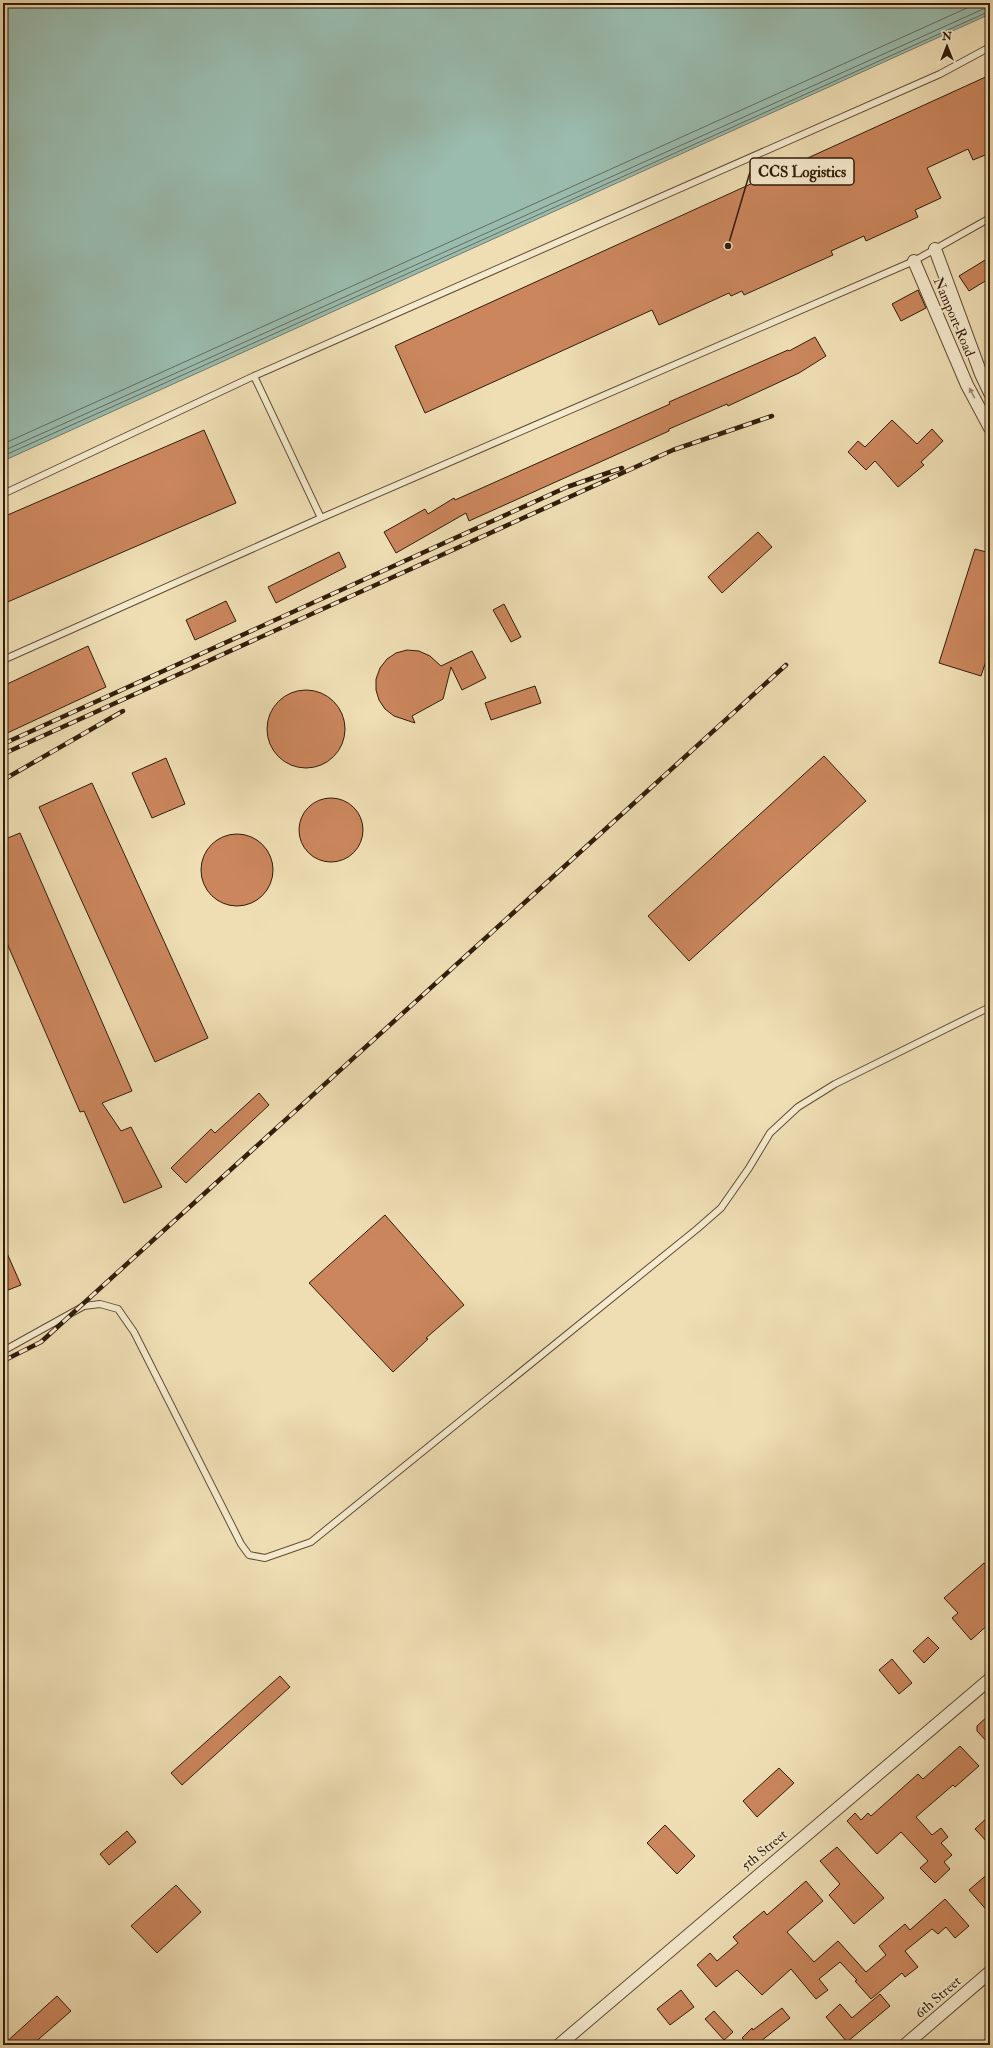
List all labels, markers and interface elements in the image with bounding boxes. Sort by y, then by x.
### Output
north arrow [927,26,967,66]
text: N [941,30,953,43]
callout: CCS Logistics [750,158,854,185]
text: CCS Logistics [758,163,846,183]
street label: Namport Road [929,275,978,360]
one-way arrow [969,388,975,399]
street label: 5th Street [738,1826,791,1874]
street label: 6th Street [911,1972,965,2022]

